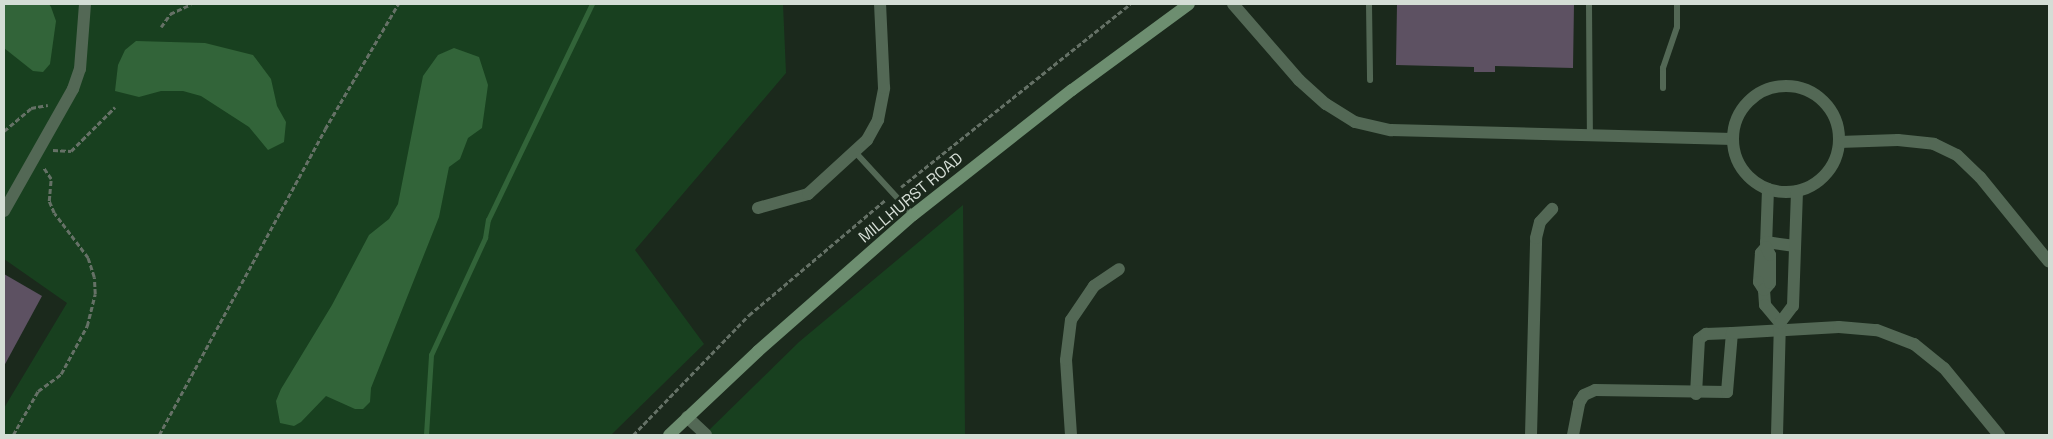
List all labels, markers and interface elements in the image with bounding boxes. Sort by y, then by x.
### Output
street label: MILLHURST ROAD [855,149,967,247]

